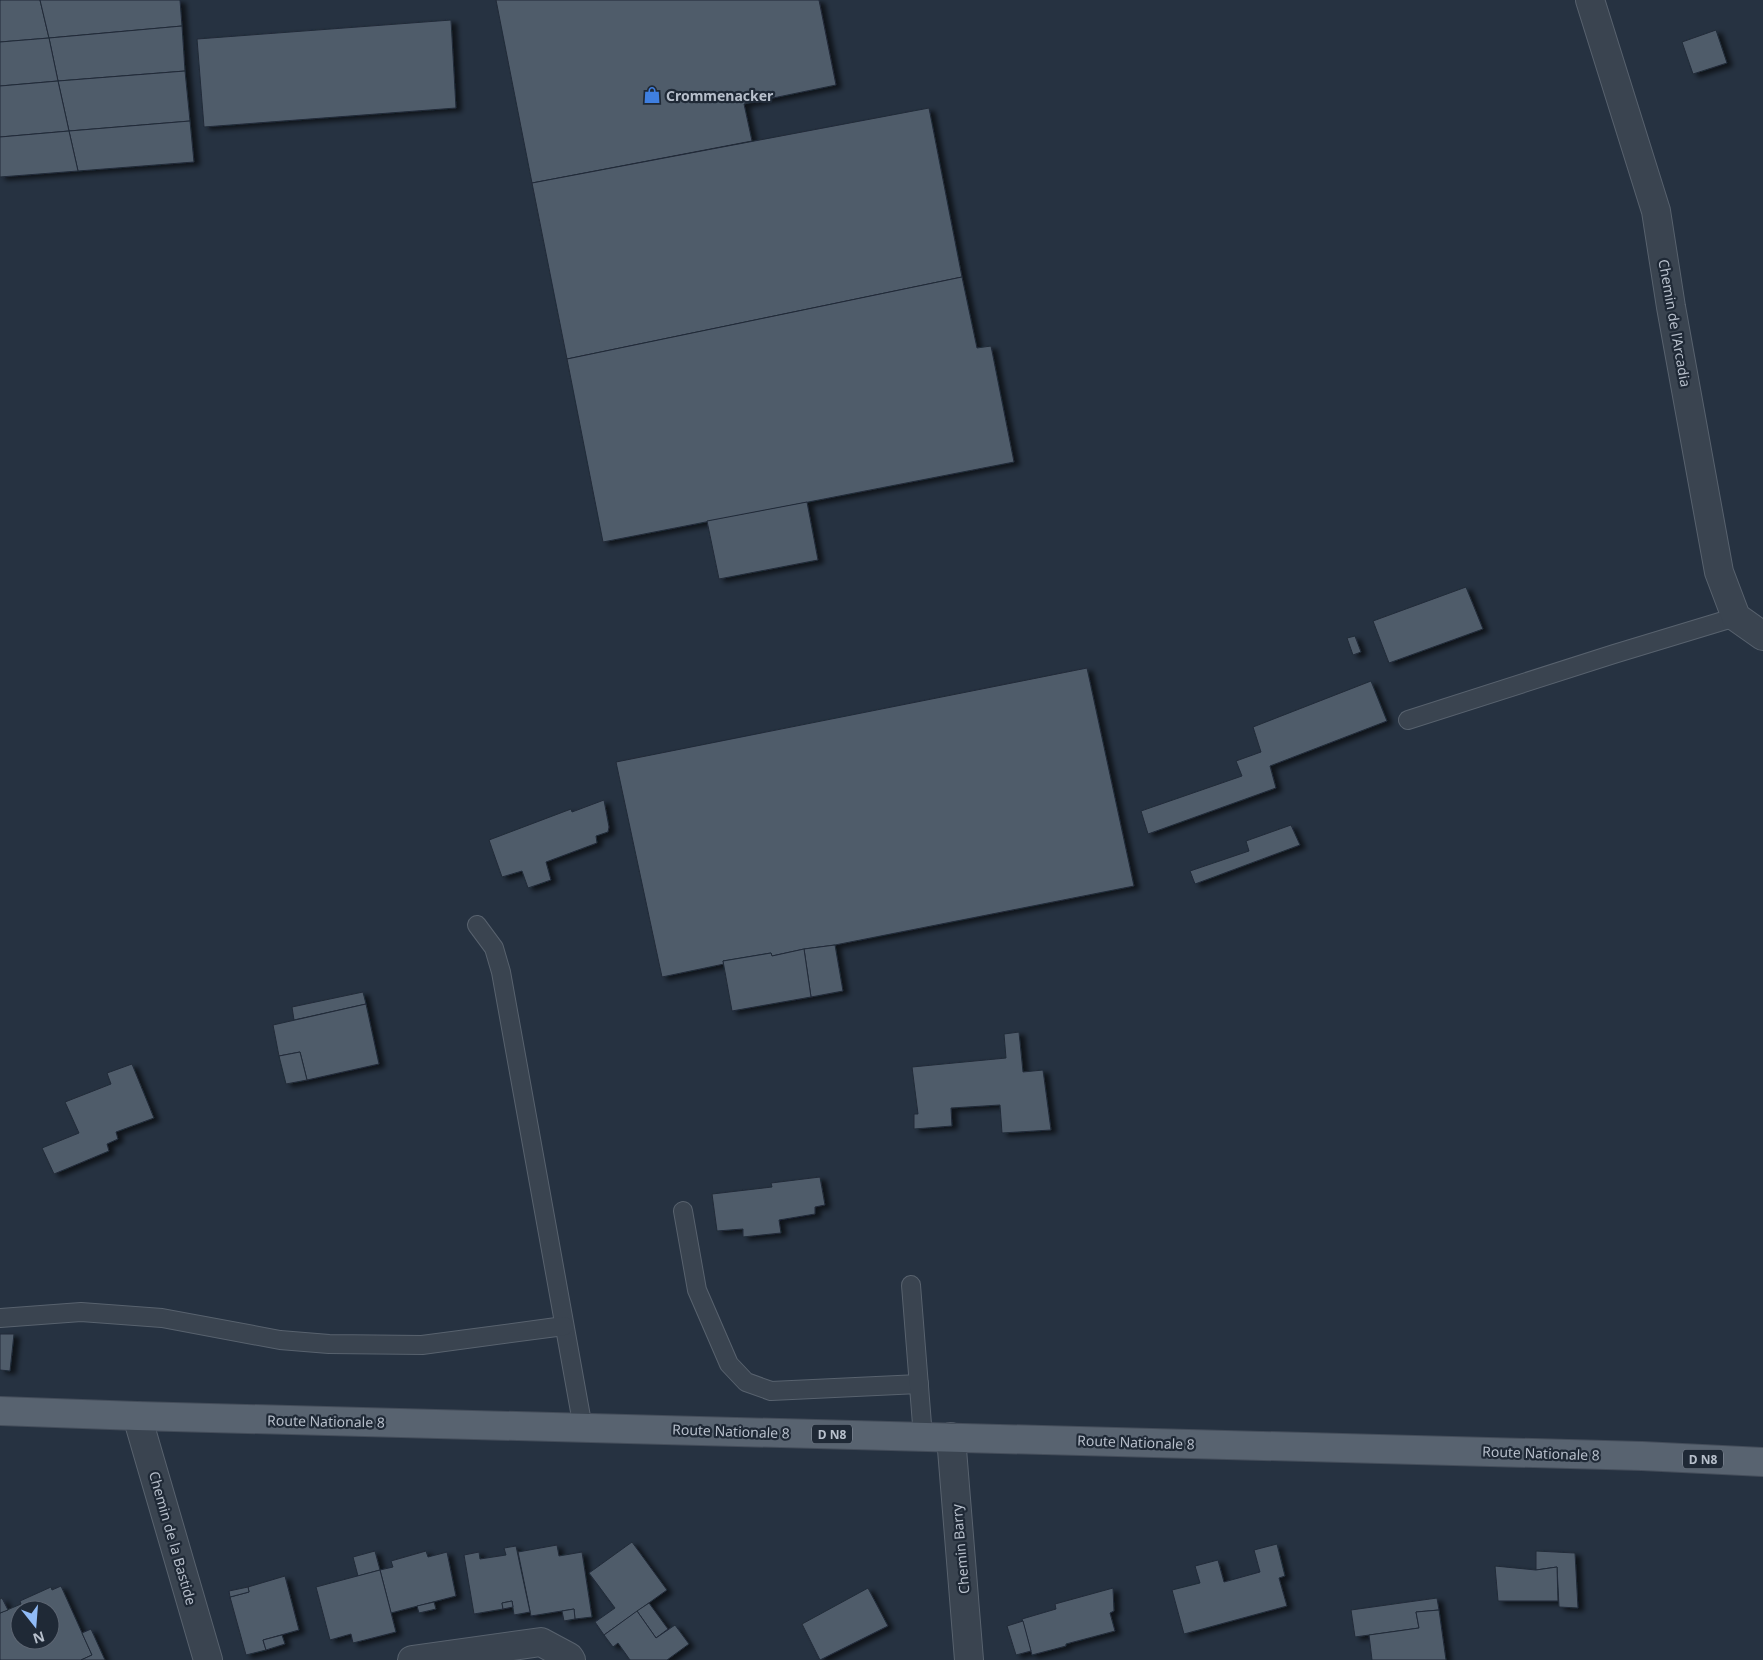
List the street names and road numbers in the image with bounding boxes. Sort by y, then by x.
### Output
street label: Chemin de l'Arcadia [1654,258,1696,388]
street label: Route Nationale 8 [267,1410,385,1432]
street label: Route Nationale 8 [672,1419,790,1443]
road number: D N8 [812,1425,852,1444]
street label: Route Nationale 8 [1077,1430,1195,1454]
street label: Route Nationale 8 [1482,1441,1600,1465]
road number: D N8 [1683,1450,1723,1468]
street label: Chemin de la Bastide [145,1469,201,1607]
street label: Chemin Barry [947,1502,973,1595]

